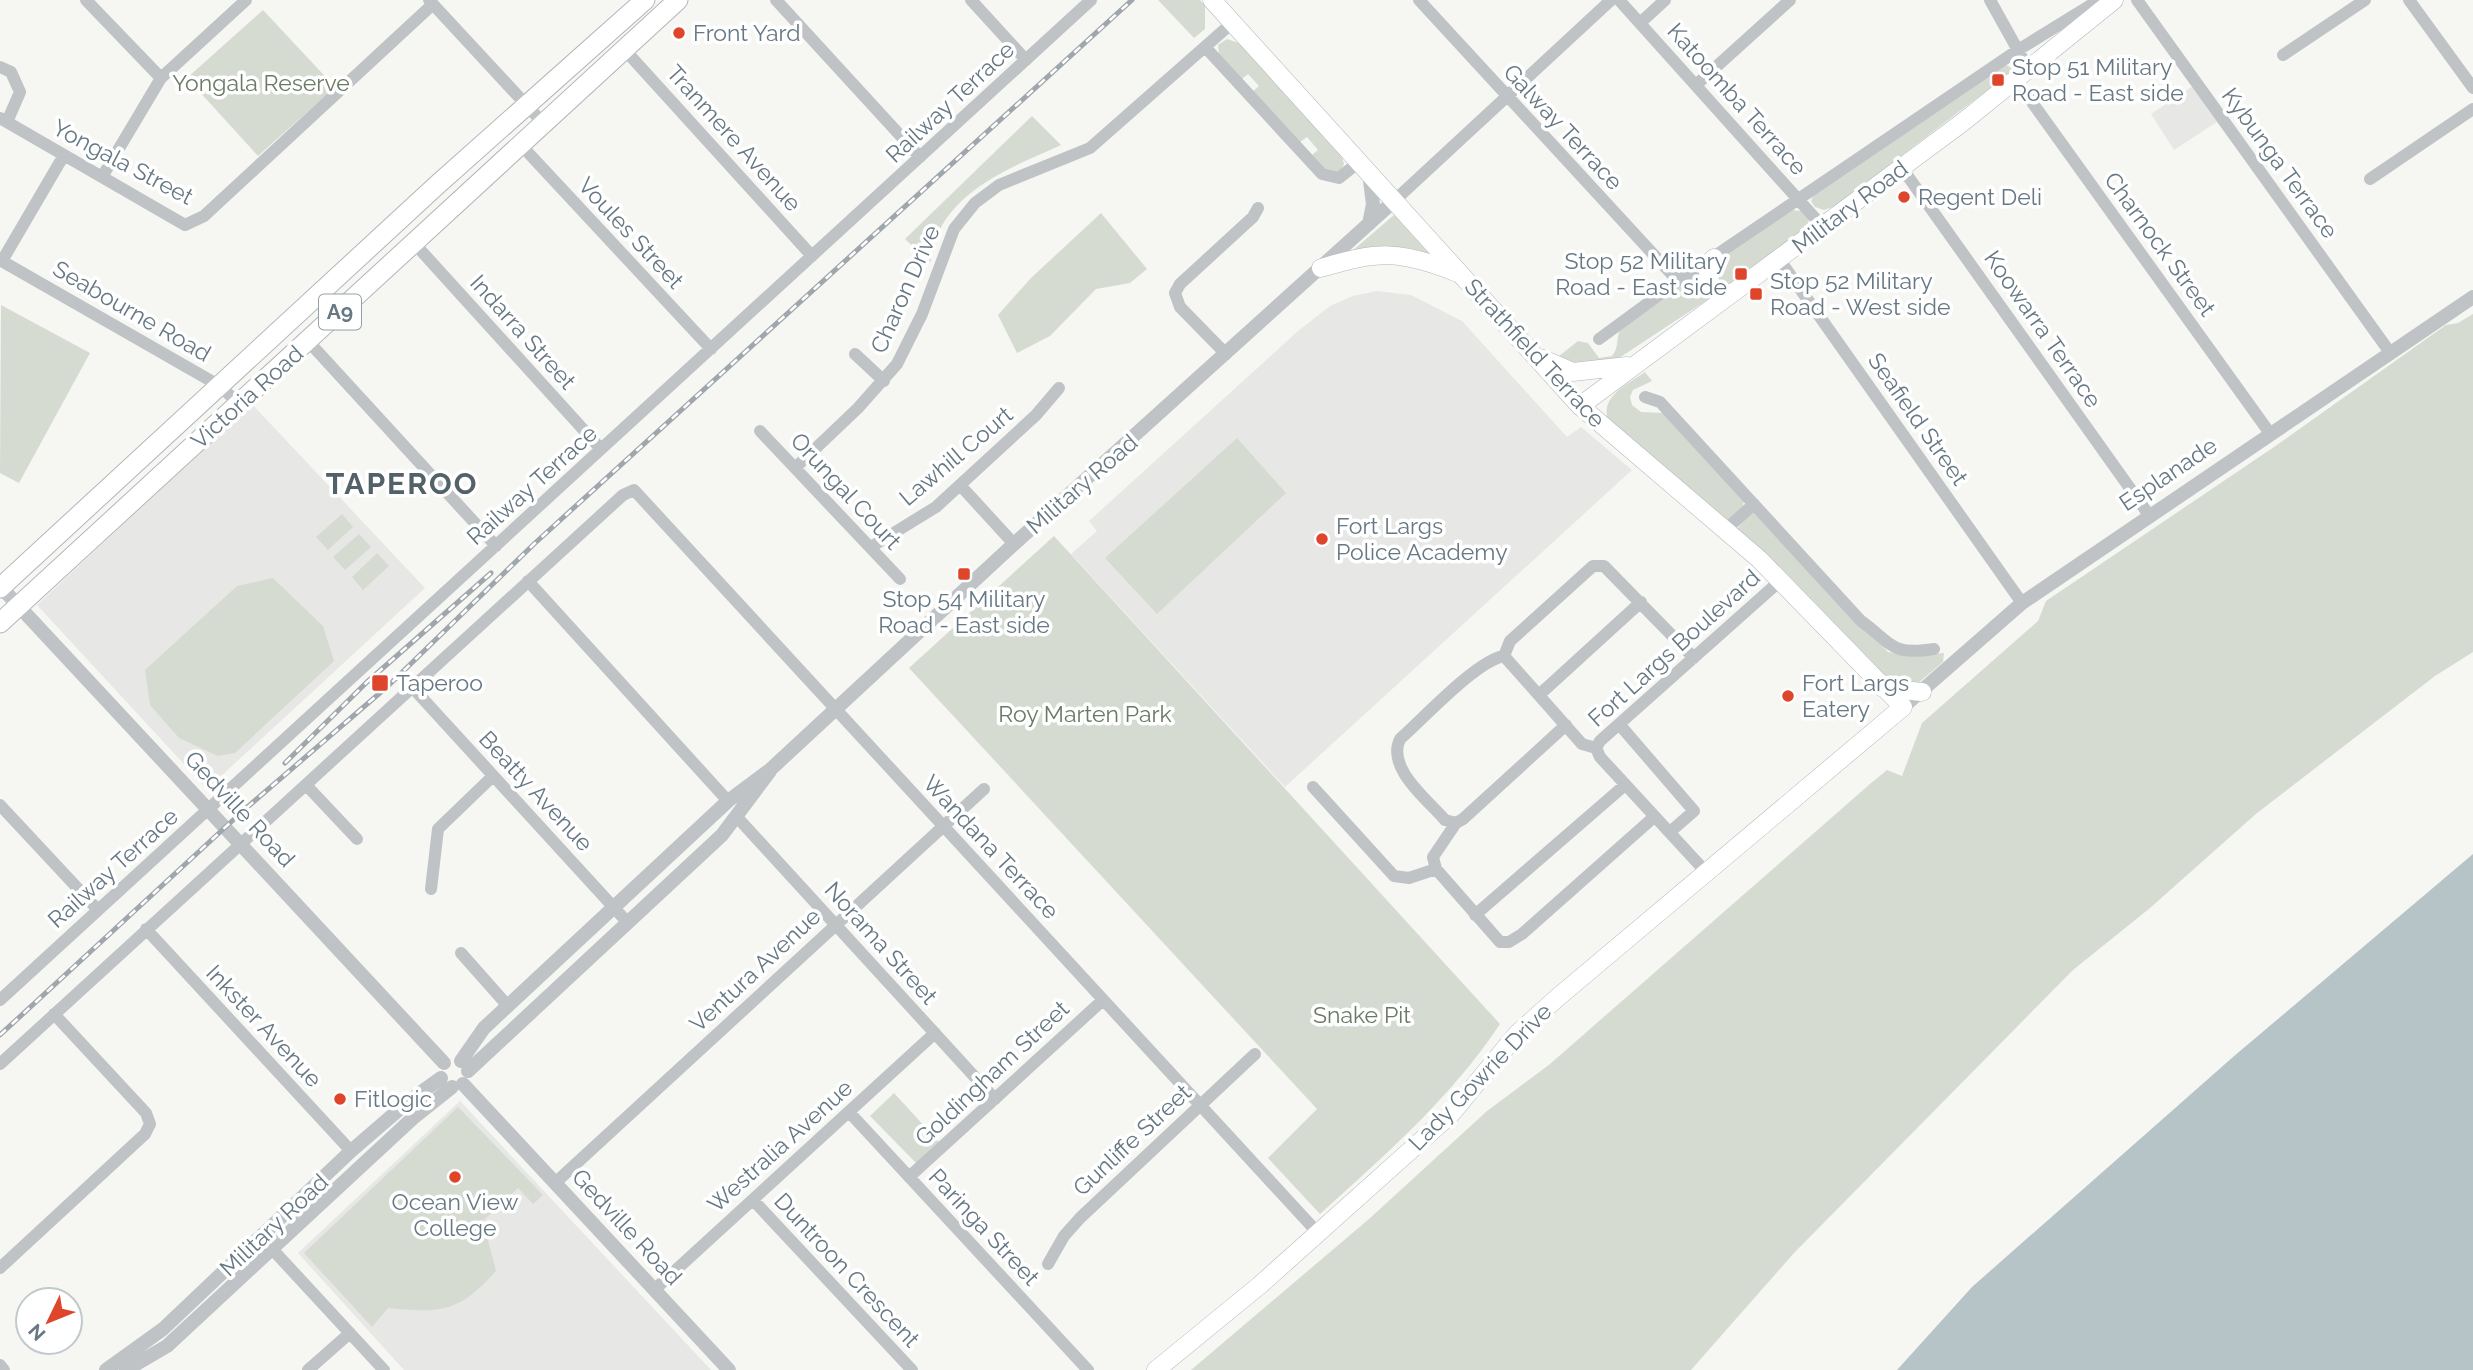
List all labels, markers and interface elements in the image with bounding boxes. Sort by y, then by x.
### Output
street label: Katoomba Terrace [1662,17,1813,180]
place label: Front Yard [693,19,801,46]
marker: Front Yard [671,25,687,41]
street label: Railway Terrace [880,35,1019,168]
place label: Stop 51 Military Road - East side [2012,53,2184,106]
street label: Galway Terrace [1498,58,1629,195]
street label: Tranmere Avenue [662,59,807,216]
park label: Yongala Reserve [172,69,350,96]
marker: Stop 51 Military Road - East side [1990,72,2006,88]
street label: Kybunga Terrace [2217,82,2344,243]
street label: Yongala Street [48,113,198,210]
street label: Military Road [1787,154,1913,259]
street label: Charnock Street [2099,166,2222,321]
street label: Voules Street [573,172,690,294]
place label: Regent Deli [1918,183,2042,210]
marker: Regent Deli [1896,189,1912,205]
street label: Charon Drive [864,221,945,357]
street label: Koowarra Terrace [1979,245,2108,412]
place label: Stop 52 Military Road - East side [1555,247,1727,300]
street label: Seabourne Road [49,254,216,367]
marker: Stop 52 Military Road - East side [1733,266,1749,282]
place label: Stop 52 Military Road - West side [1770,267,1950,320]
street label: Indarra Street [465,269,582,395]
street label: Strathfield Terrace [1460,273,1611,433]
marker: Stop 52 Military Road - West side [1748,286,1764,302]
road number: A9 [319,294,361,330]
street label: Victoria Road [185,339,308,454]
street label: Seafield Street [1863,347,1974,490]
street label: Lawhill Court [894,400,1018,511]
street label: Railway Terrace [461,419,602,550]
street label: Orungal Court [786,427,907,555]
street label: Military Road [1021,428,1142,539]
street label: Esplanade [2114,431,2222,516]
district label: TAPEROO [326,466,478,501]
place label: Fort Largs Police Academy [1336,512,1508,565]
marker: Fort Largs Police Academy [1314,531,1330,547]
street label: Fort Largs Boulevard [1582,563,1765,732]
marker: Stop 54 Military Road - East side [956,566,972,582]
place label: Stop 54 Military Road - East side [878,585,1050,638]
place label: Taperoo [396,669,483,696]
place label: Fort Largs Eatery [1802,669,1909,722]
marker: Taperoo [370,673,390,693]
marker: Fort Largs Eatery [1780,688,1796,704]
park label: Roy Marten Park [998,700,1172,727]
street label: Beatty Avenue [474,725,599,856]
street label: Gedville Road [180,745,301,872]
street label: Wandana Terrace [918,769,1065,924]
street label: Railway Terrace [42,802,183,933]
street label: Norama Street [819,876,943,1010]
street label: Ventura Avenue [684,902,826,1037]
street label: Inkster Avenue [201,959,328,1092]
street label: Goldingham Street [909,994,1074,1151]
street label: Lady Gowrie Drive [1403,998,1557,1156]
park label: Snake Pit [1313,1001,1411,1028]
street label: Westralia Avenue [702,1074,857,1218]
street label: Gunliffe Street [1067,1078,1196,1201]
place label: Fitlogic [354,1085,432,1112]
marker: Fitlogic [332,1091,348,1107]
street label: Gedville Road [567,1163,688,1290]
street label: Paringa Street [923,1163,1045,1291]
street label: Military Road [214,1168,333,1281]
marker: Ocean View College [447,1169,463,1185]
street label: Duntroon Crescent [769,1187,926,1352]
place label: Ocean View College [392,1188,519,1241]
north arrow [14,1286,84,1356]
text: N [24,1320,50,1345]

